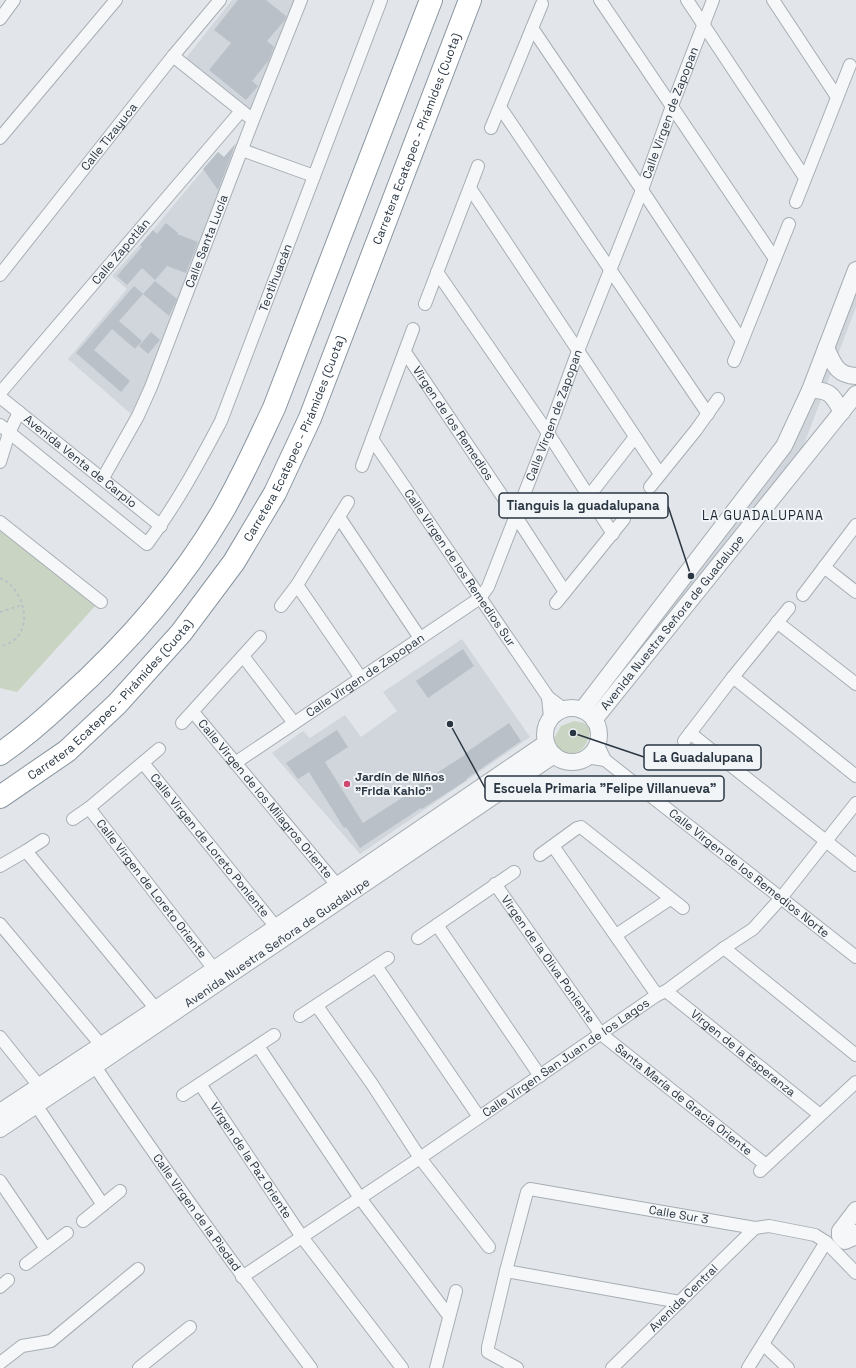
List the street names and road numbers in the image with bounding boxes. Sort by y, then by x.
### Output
street label: Carretera Ecatepec - Pirámides (Cuota) [369,31,465,247]
street label: Calle Virgen de Zapopan [639,45,702,181]
street label: Calle Tizayuca [77,100,141,174]
street label: Calle Santa Lucía [182,192,232,290]
street label: Calle Zapotlán [88,215,154,288]
street label: Teotihuacán [255,242,296,314]
street label: Carretera Ecatepec - Pirámides (Cuota) [240,333,349,544]
street label: Calle Virgen de Zapopan [522,347,586,483]
street label: Virgen de los Remedios [409,363,497,483]
street label: Avenida Venta de Carpio [21,411,140,512]
street label: Calle Virgen de los Remedios Sur [401,486,520,650]
street label: Avenida Nuestra Señora de Guadalupe [597,532,748,714]
street label: Carretera Ecatepec - Pirámides (Cuota) [25,616,197,784]
street label: Calle Virgen de Zapopan [303,630,428,721]
street label: Calle Virgen de los Milagros Oriente [194,716,336,882]
street label: Calle Virgen de Loreto Poniente [147,770,273,921]
street label: Calle Virgen de los Remedios Norte [665,805,833,941]
street label: Calle Virgen de Loreto Oriente [93,816,211,961]
street label: Avenida Nuestra Señora de Guadalupe [181,874,373,1011]
street label: Virgen de la Oliva Poniente [498,892,599,1026]
street label: Calle Virgen San Juan de los Lagos [479,995,652,1121]
street label: Virgen de la Esperanza [687,1006,799,1100]
street label: Santa María de Gracia Oriente [612,1040,755,1159]
street label: Virgen de la Paz Oriente [207,1099,296,1222]
street label: Calle Virgen de la Piedad [149,1151,244,1274]
street label: Calle Sur 3 [647,1202,710,1228]
street label: Avenida Central [646,1261,721,1335]

